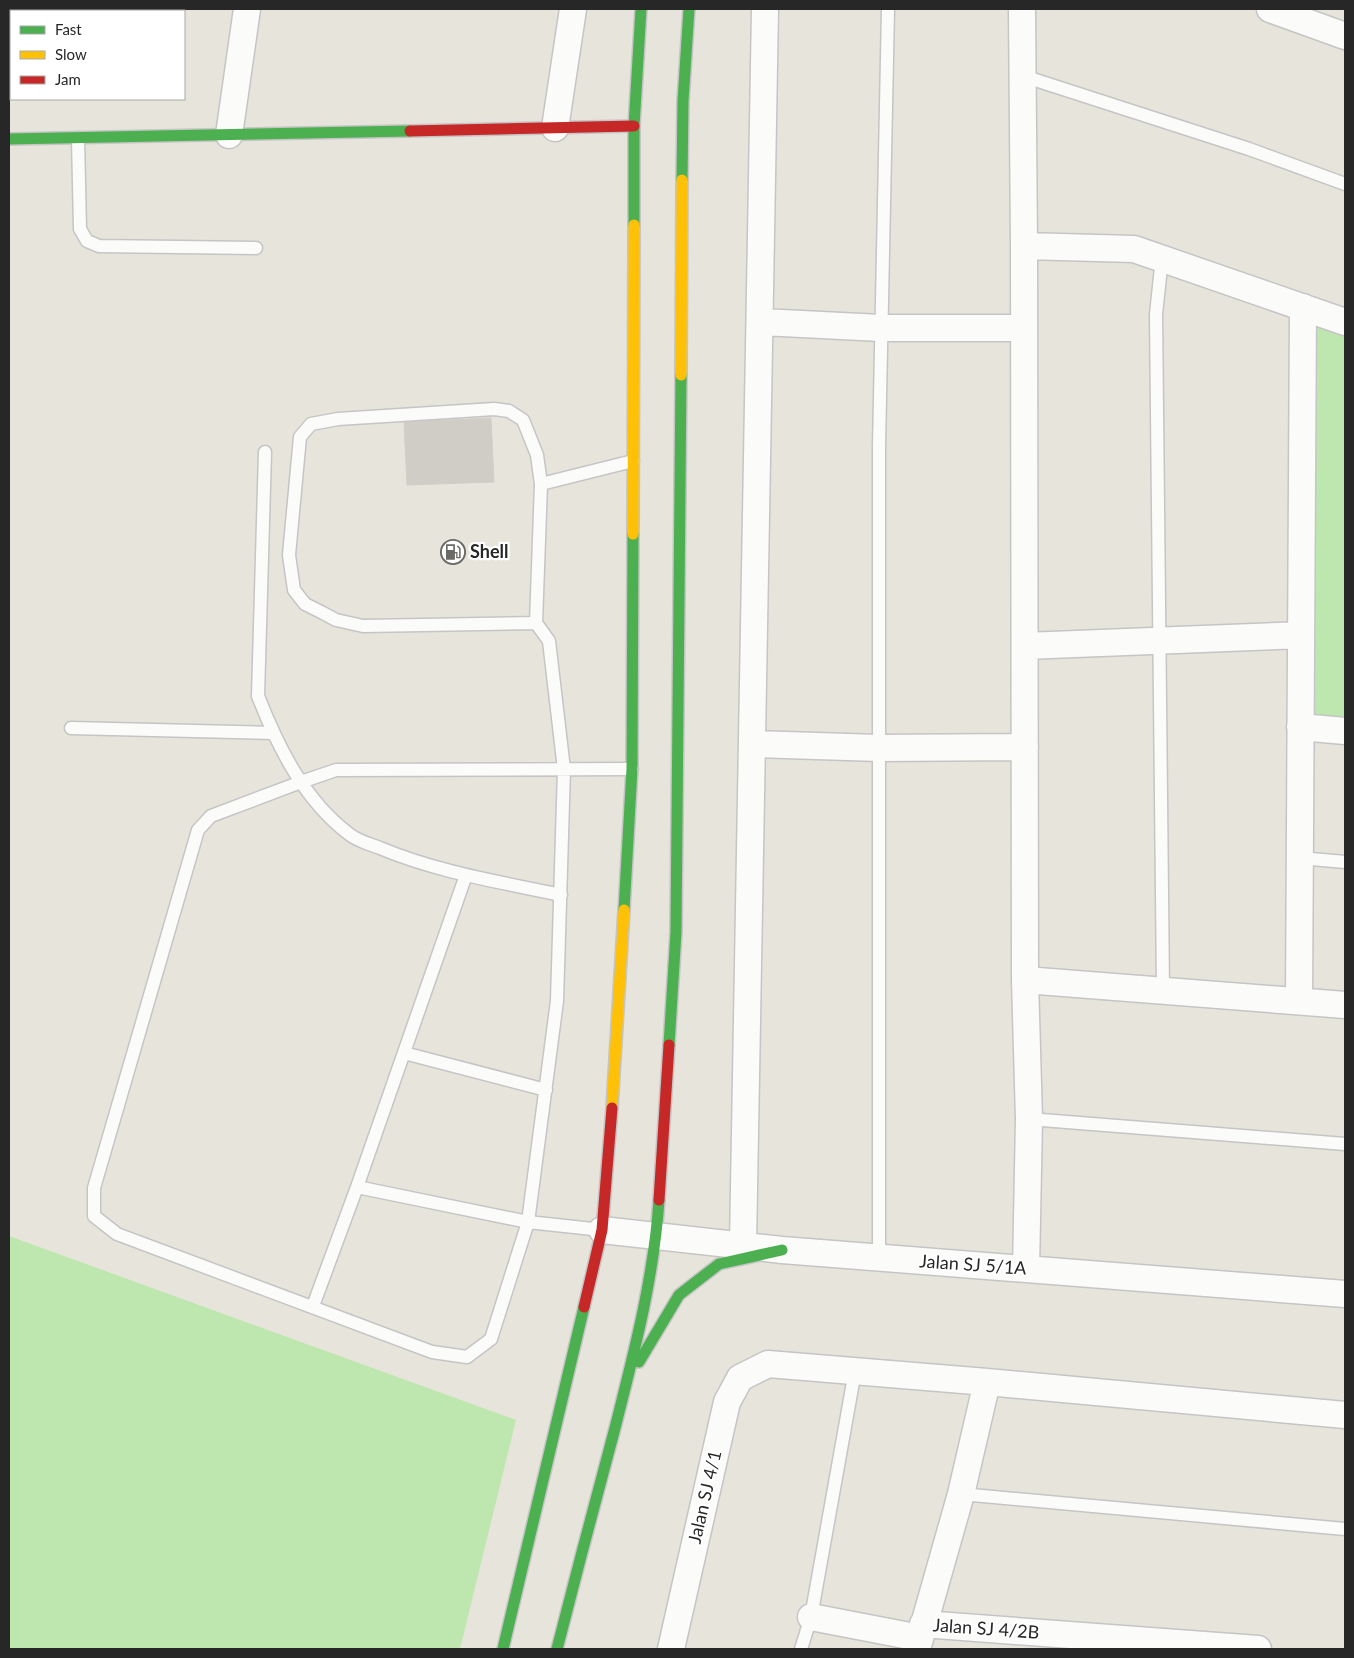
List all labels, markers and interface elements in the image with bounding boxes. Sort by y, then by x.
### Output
legend [10,10,185,100]
text: Fast [55,20,82,38]
text: Slow [55,45,87,63]
text: Jam [55,70,81,88]
fuel station icon: Shell [440,539,466,565]
place label: Shell [470,540,508,562]
street label: Jalan SJ 5/1A [919,1249,1028,1279]
street label: Jalan SJ 4/1 [683,1448,725,1546]
street label: Jalan SJ 4/2B [932,1613,1040,1643]

